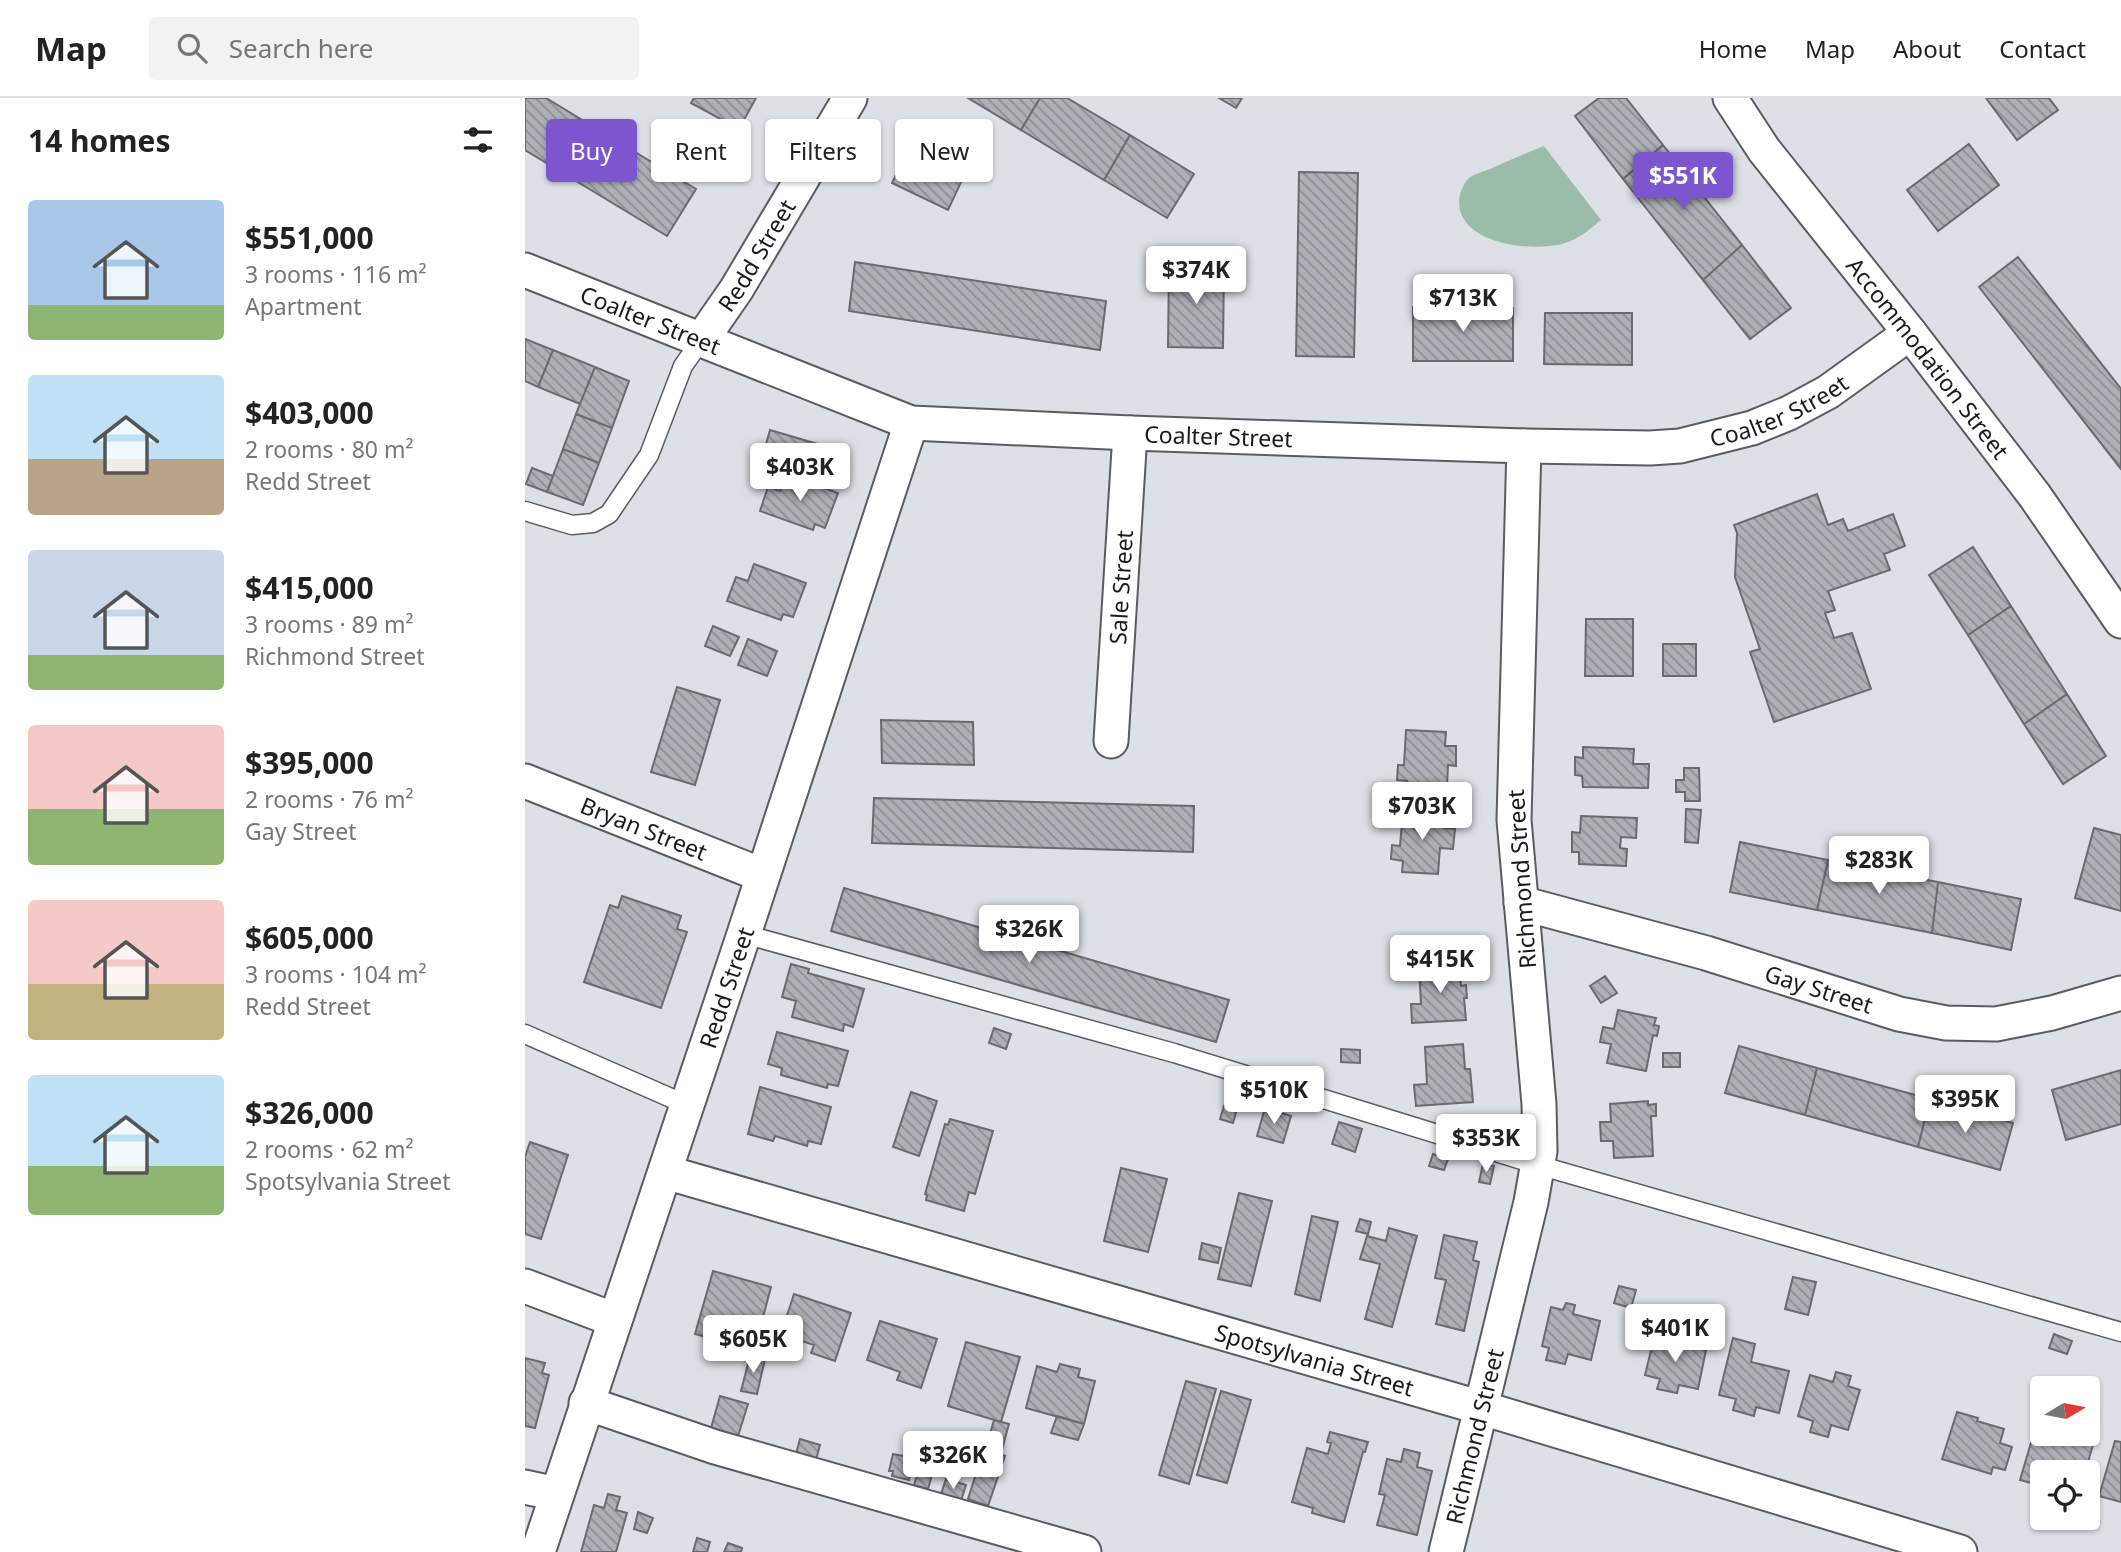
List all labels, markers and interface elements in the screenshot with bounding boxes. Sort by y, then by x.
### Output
search box [149,17,639,80]
text: Map [35,26,107,71]
icon: search [173,29,211,67]
text: Search here [229,30,373,66]
text: Home [1699,32,1767,65]
text: Map [1805,32,1855,65]
text: About [1893,32,1961,65]
text: Contact [1999,32,2086,65]
chip: Buy [546,119,637,182]
chip: Rent [651,119,751,182]
chip: Filters [765,119,881,182]
chip: New [895,119,993,182]
text: 14 homes [28,120,171,161]
icon: filters [459,121,497,159]
pin: $551K [1634,152,1732,212]
text: $551K [1649,159,1717,191]
street label: Redd Street [710,193,802,318]
text: $551,000 [245,217,374,258]
icon: home [84,228,168,312]
pin: $374K [1147,246,1245,306]
street label: Accommodation Street [1840,250,2017,465]
text: $374K [1162,253,1230,285]
text: 3 rooms · 116 m² [245,258,427,290]
pin: $713K [1414,274,1512,334]
street label: Coalter Street [576,278,725,362]
text: $713K [1429,281,1497,313]
text: Apartment [245,290,362,322]
street label: Coalter Street [1706,367,1854,454]
text: $403,000 [245,392,374,433]
icon: home [84,403,168,487]
street label: Coalter Street [1144,417,1293,454]
text: 2 rooms · 80 m² [245,433,414,465]
pin: $403K [751,444,849,503]
text: $403K [766,450,834,482]
text: Redd Street [245,465,371,497]
street label: Sale Street [1101,529,1140,646]
text: $415,000 [245,567,374,608]
icon: home [84,578,168,662]
text: 3 rooms · 89 m² [245,608,414,640]
text: Richmond Street [245,640,424,672]
text: $395,000 [245,742,374,783]
icon: home [84,753,168,837]
pin: $703K [1373,782,1471,842]
text: 2 rooms · 76 m² [245,783,414,815]
street label: Richmond Street [1499,788,1543,970]
street label: Bryan Street [576,789,712,868]
text: $703K [1388,789,1456,821]
text: Gay Street [245,815,357,847]
pin: $283K [1830,836,1928,896]
text: $283K [1845,843,1913,875]
pin: $326K [980,906,1078,965]
text: $326K [995,912,1063,944]
text: $605,000 [245,917,374,958]
street label: Redd Street [691,923,761,1052]
icon: home [84,928,168,1012]
pin: $415K [1391,936,1489,995]
text: $415K [1406,942,1474,974]
street label: Gay Street [1761,957,1877,1021]
text: 3 rooms · 104 m² [245,958,427,990]
text: Redd Street [245,990,371,1022]
pin: $510K [1225,1066,1323,1126]
text: $510K [1240,1073,1308,1105]
pin: $395K [1916,1076,2014,1135]
text: $395K [1931,1082,1999,1114]
text: $326,000 [245,1092,374,1133]
icon: home [84,1103,168,1187]
pin: $353K [1437,1114,1535,1174]
text: $353K [1452,1121,1520,1153]
text: 2 rooms · 62 m² [245,1133,414,1165]
text: Spotsylvania Street [245,1165,451,1197]
pin: $401K [1626,1304,1724,1364]
text: $401K [1641,1311,1709,1343]
pin: $605K [704,1316,802,1375]
street label: Spotsylvania Street [1211,1316,1418,1404]
text: $605K [719,1322,787,1354]
street label: Richmond Street [1437,1345,1511,1527]
north arrow [2030,1376,2100,1446]
map controls [2030,1376,2100,1530]
pin: $326K [904,1432,1002,1491]
text: $326K [919,1438,987,1470]
button: locate [2030,1460,2100,1530]

